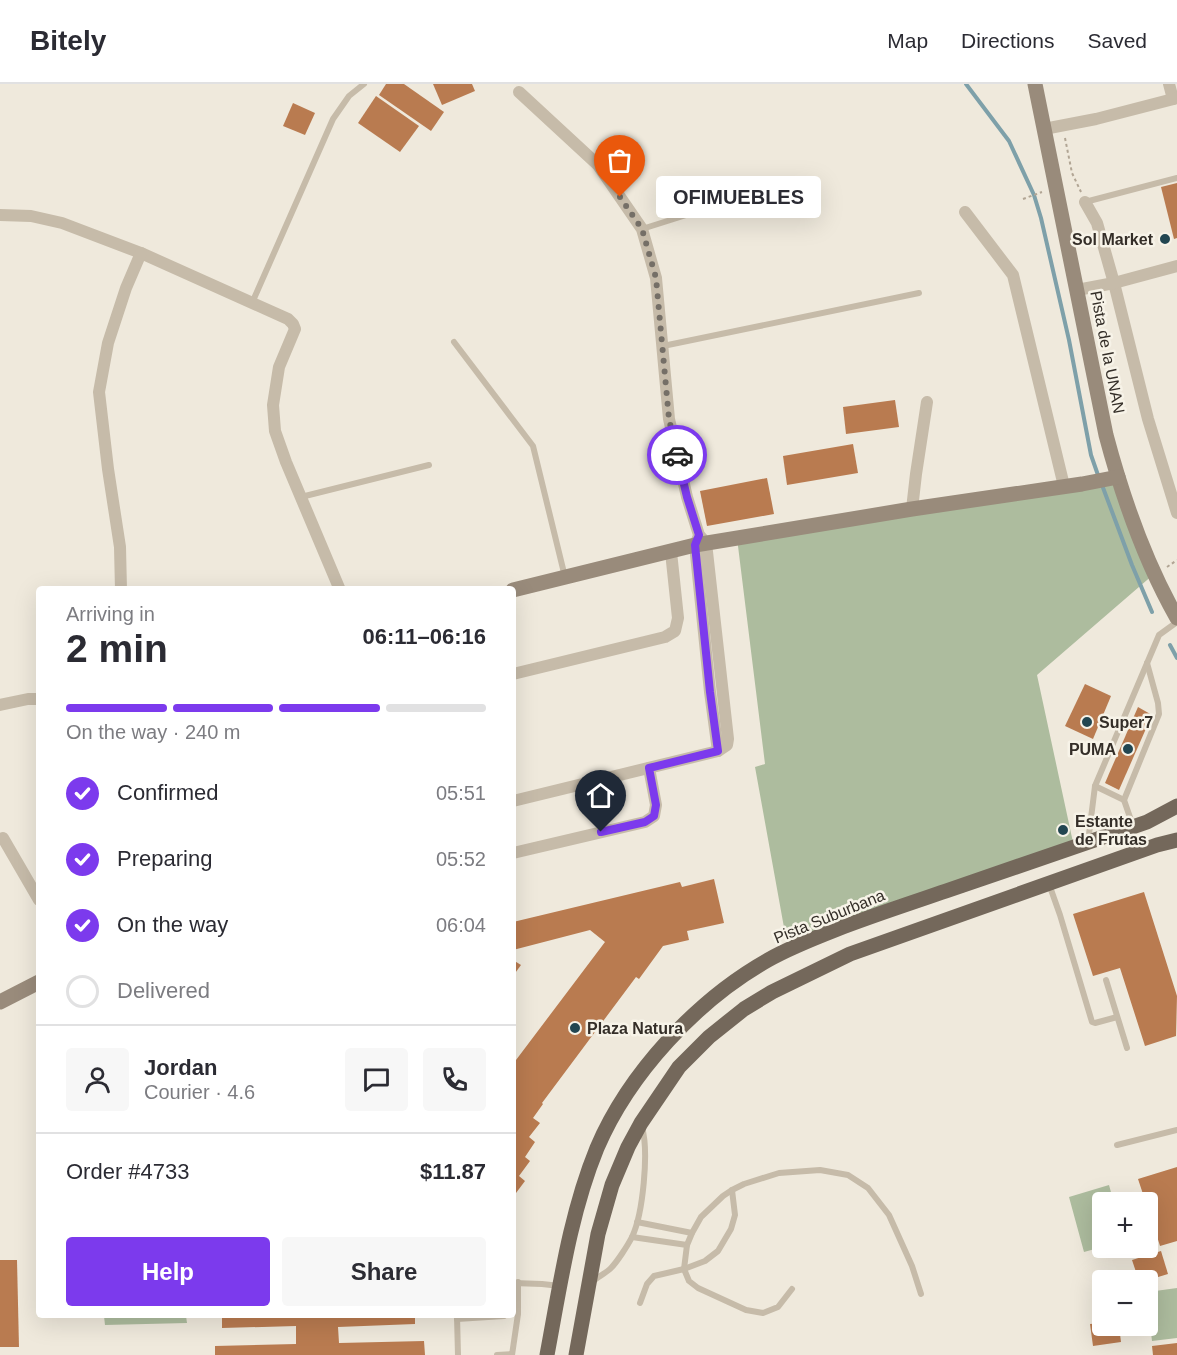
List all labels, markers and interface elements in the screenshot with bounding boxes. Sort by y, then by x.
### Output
text: Bitely [30,25,106,56]
text: Map [887,29,928,52]
text: Directions [961,29,1054,52]
text: Saved [1087,29,1147,52]
pin [594,135,645,197]
icon: bag [603,144,636,177]
callout: OFIMUEBLES [656,176,821,218]
text: OFIMUEBLES [673,186,804,208]
place label: Sol Market [1072,231,1154,248]
marker: Sol Market [1158,232,1172,246]
street label: Pista de la UNAN [1087,289,1128,415]
courier [647,425,707,485]
icon: car [661,439,694,472]
text: Arriving in [66,603,155,625]
text: 06:11–06:16 [362,624,486,649]
text: 2 min [66,627,168,670]
place label: Super7 [1099,714,1153,731]
marker: Super7 [1080,715,1094,729]
text: On the way · 240 m [66,721,241,743]
place label: PUMA [1069,741,1116,758]
marker: PUMA [1121,742,1135,756]
pin [575,770,626,832]
icon: check [66,777,99,810]
icon: home [584,779,617,812]
text: Confirmed [117,780,218,805]
text: 05:51 [436,782,486,804]
place label: Estante de Frutas [1075,813,1147,848]
marker: Estante de Frutas [1056,823,1070,837]
icon: check [66,843,99,876]
text: Preparing [117,846,212,871]
text: 05:52 [436,848,486,870]
street label: Pista Suburbana [771,886,887,947]
icon: check [66,909,99,942]
text: On the way [117,912,228,937]
text: 06:04 [436,914,486,936]
text: Delivered [117,978,210,1003]
place label: Plaza Natura [587,1020,683,1037]
marker: Plaza Natura [568,1021,582,1035]
button: person [66,1048,129,1111]
button: chat [345,1048,408,1111]
button: phone [423,1048,486,1111]
text: Jordan [144,1055,217,1080]
text: Courier · 4.6 [144,1081,255,1103]
text: Order #4733 [66,1159,190,1184]
text: $11.87 [420,1159,486,1184]
map controls [1092,1192,1158,1336]
button: + [1092,1192,1158,1258]
button: Help [66,1237,270,1306]
button: Share [282,1237,486,1306]
button: − [1092,1270,1158,1336]

